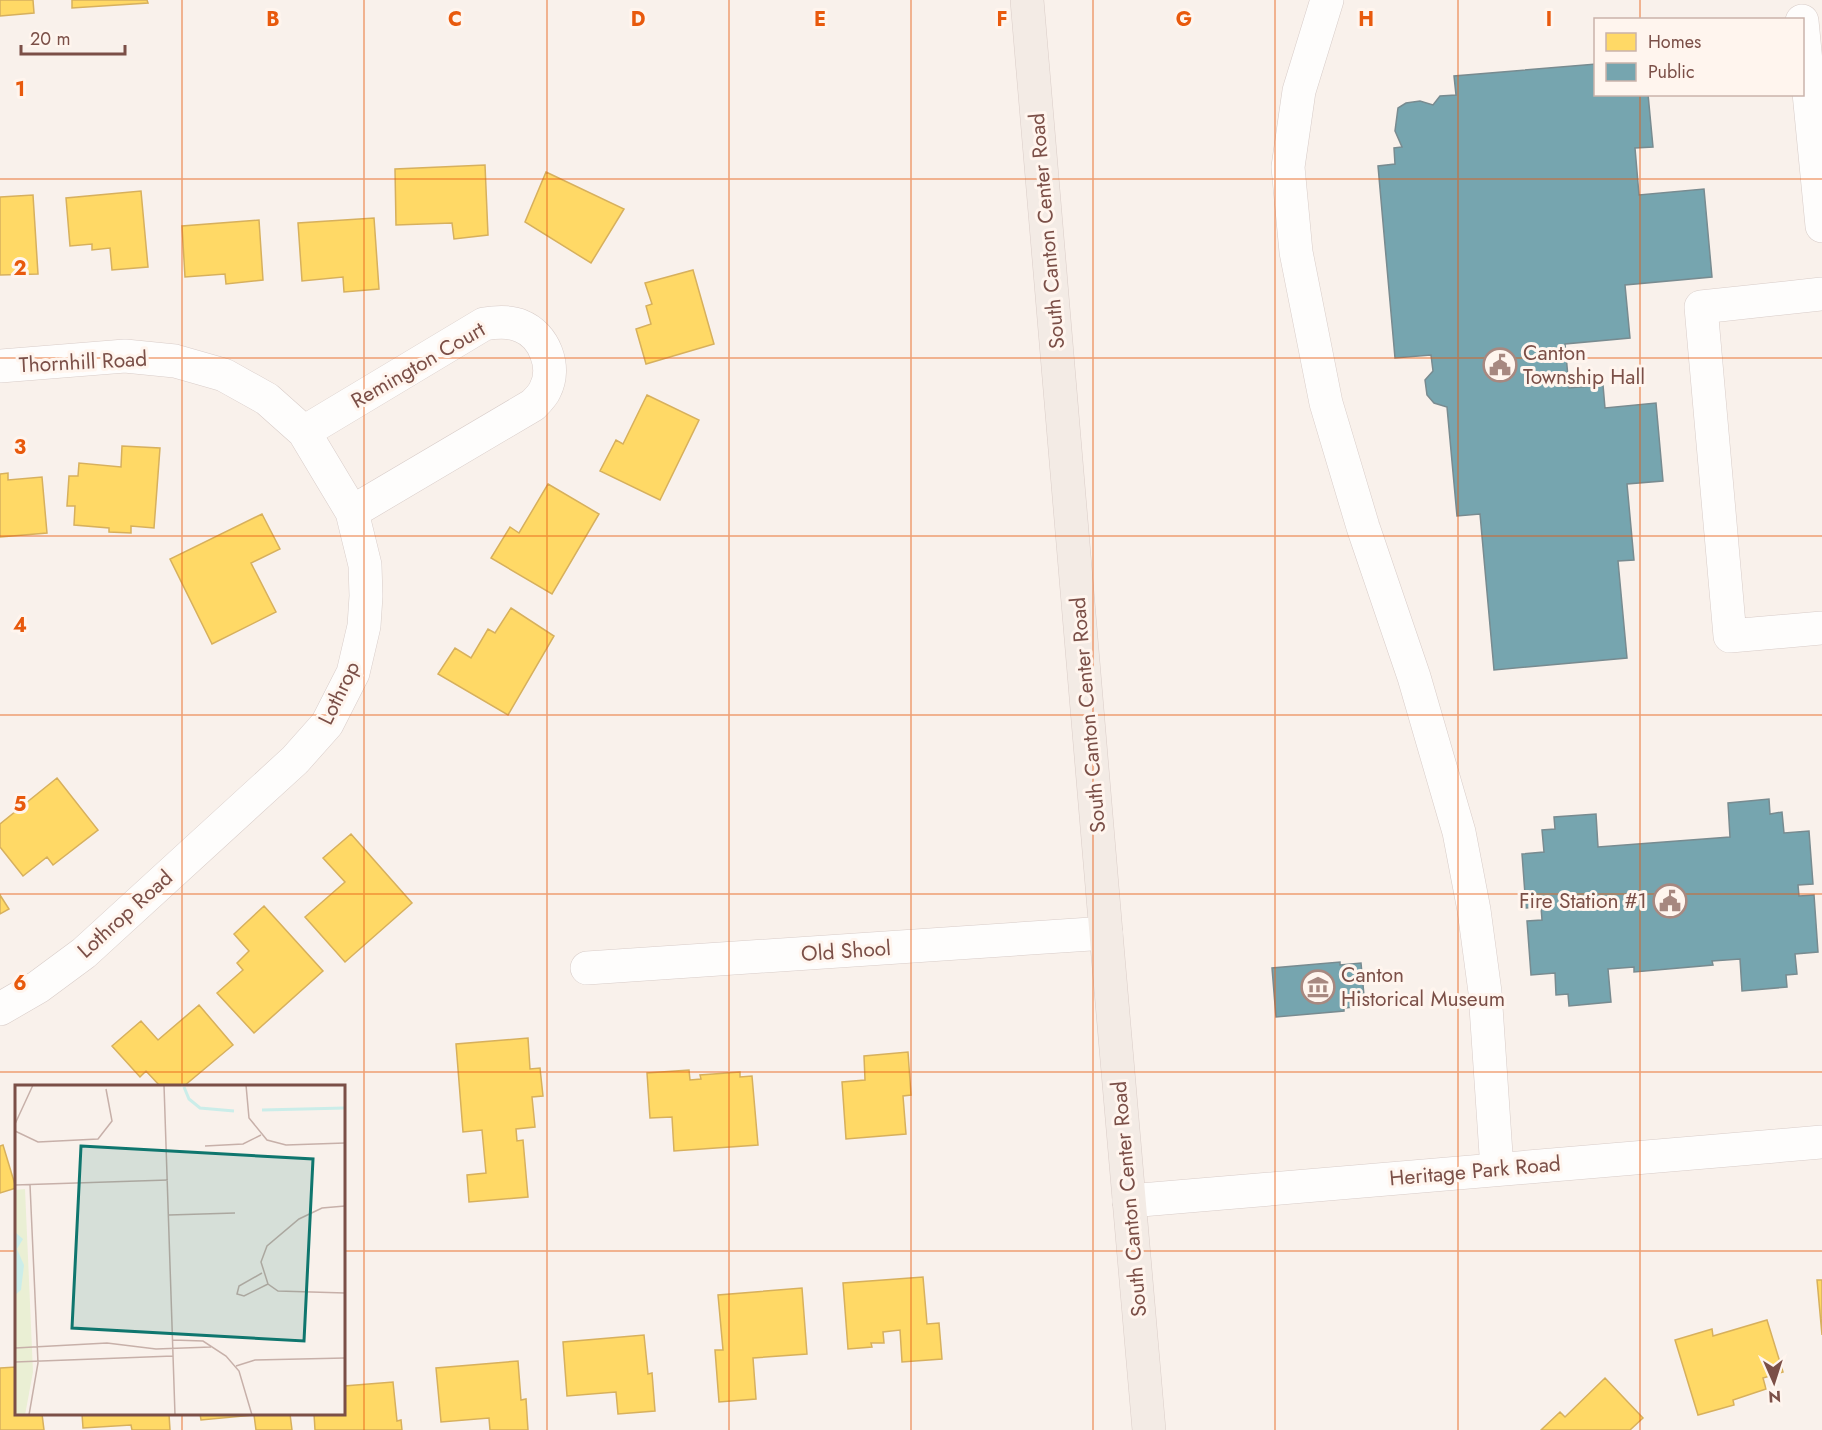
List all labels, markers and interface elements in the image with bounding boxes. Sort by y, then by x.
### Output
text: B [266,5,280,34]
text: C [448,5,462,34]
text: D [631,5,645,34]
text: E [814,5,826,34]
text: F [996,5,1008,34]
text: G [1176,5,1192,34]
text: H [1358,5,1374,34]
text: I [1546,5,1552,34]
scale bar [21,18,124,56]
legend [1594,18,1804,96]
text: 20 m [30,26,70,52]
text: Homes [1648,29,1701,55]
text: Public [1648,59,1695,85]
text: 1 [15,75,25,104]
street label: South Canton Center Road [1022,112,1072,350]
text: 2 [13,254,27,283]
street label: Remington Court [345,314,491,416]
place label: Canton Township Hall [1523,338,1645,392]
street label: Thornhill Road [18,344,148,380]
public building icon: Canton Township Hall [1482,347,1518,383]
text: 3 [14,433,26,462]
street label: South Canton Center Road [1063,596,1113,834]
text: 4 [13,611,27,640]
street label: Lothrop [311,656,367,730]
text: 5 [14,790,27,819]
street label: Lothrop Road [71,863,179,965]
public building icon: Fire Station #1 [1652,883,1688,919]
place label: Fire Station #1 [1519,886,1647,916]
street label: Old Shool [800,933,892,969]
place label: Canton Historical Museum [1341,960,1505,1014]
text: 6 [13,969,27,998]
museum icon: Canton Historical Museum [1300,969,1336,1005]
street label: South Canton Center Road [1104,1080,1154,1318]
inset map [15,1085,345,1415]
street label: Heritage Park Road [1388,1149,1562,1193]
north arrow [1744,1352,1804,1412]
text: N [1768,1385,1782,1408]

